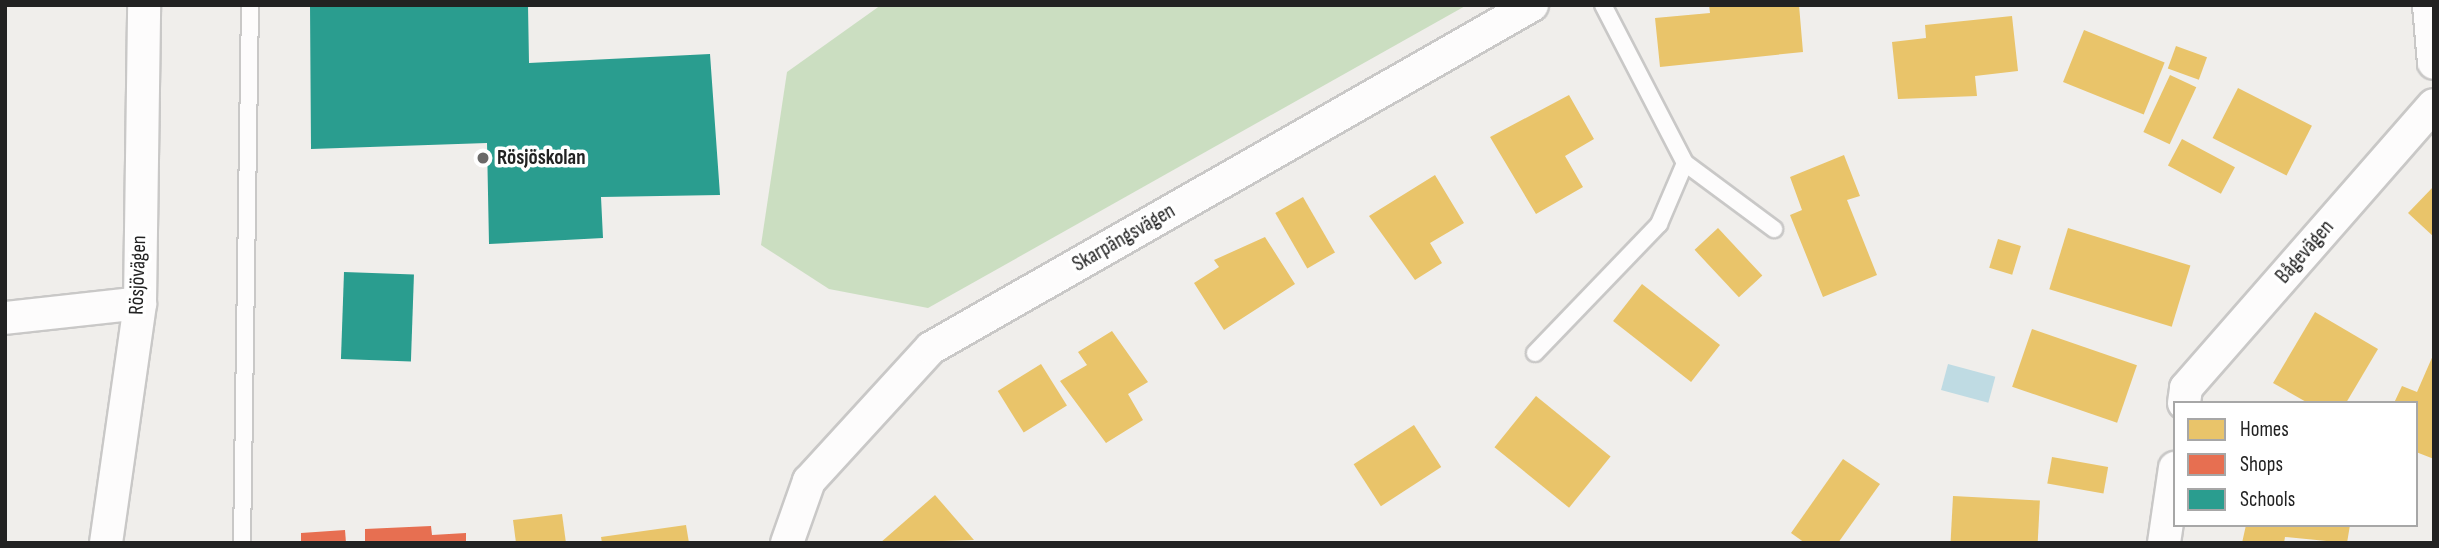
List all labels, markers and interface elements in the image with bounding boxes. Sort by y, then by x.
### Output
place label: Rösjöskolan [497,145,586,171]
marker: Rösjöskolan [475,150,491,166]
street label: Skarpängsvägen [1068,199,1180,277]
street label: Bågevägen [2271,215,2339,289]
street label: Rösjövägen [124,235,152,315]
legend [2173,401,2418,527]
text: Homes [2240,417,2289,442]
text: Shops [2240,452,2283,477]
text: Schools [2240,487,2295,512]

